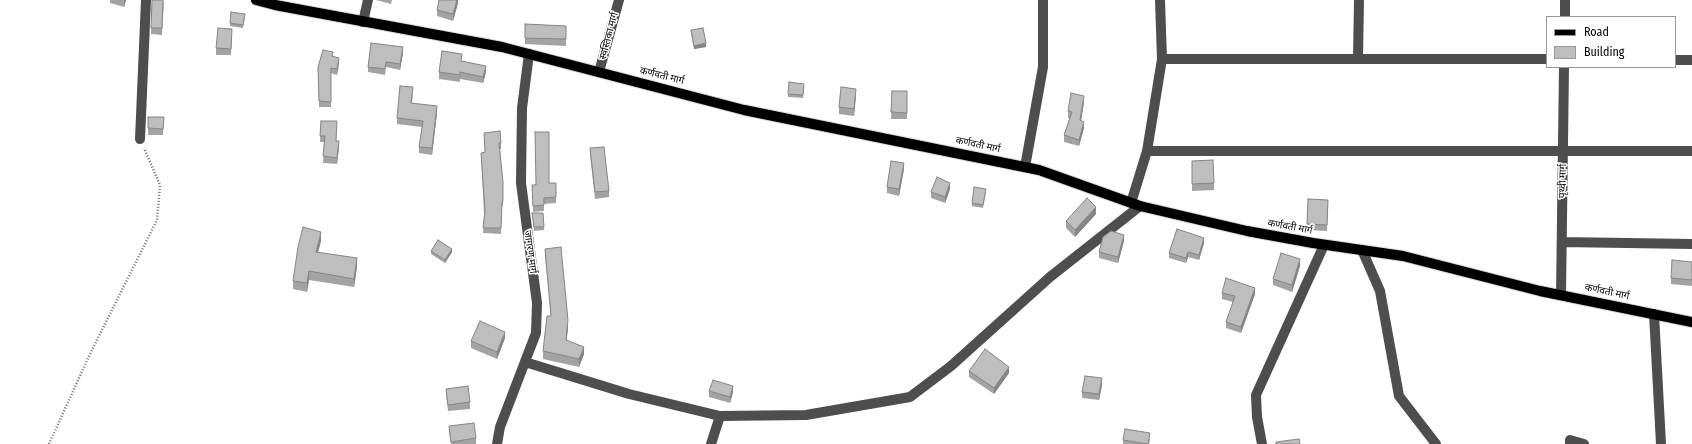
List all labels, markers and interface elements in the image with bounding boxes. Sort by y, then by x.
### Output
street label: स्वस्तिका मार्ग [597,11,621,61]
legend [1546,16,1676,68]
text: Road [1584,25,1609,39]
text: Building [1584,45,1624,59]
street label: कर्णवती मार्ग [639,65,685,87]
street label: कर्णवती मार्ग [955,134,1001,156]
street label: पृथ्वी मार्ग [1557,164,1569,198]
street label: कर्णवती मार्ग [1267,217,1313,237]
street label: जागरण मार्ग [521,230,539,274]
street label: कर्णवती मार्ग [1584,281,1630,303]

